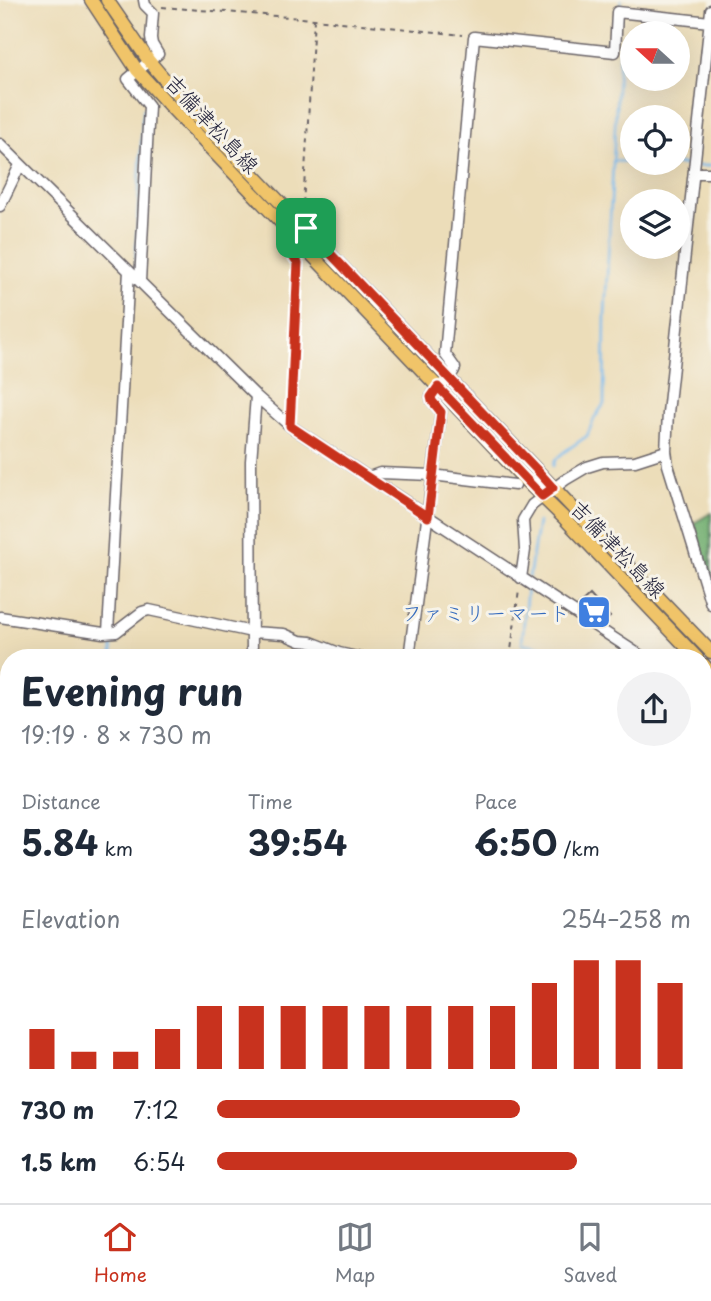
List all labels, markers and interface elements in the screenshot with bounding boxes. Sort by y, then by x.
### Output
north arrow [620,21,690,91]
map controls [620,21,690,259]
street label: 吉備津松島線 [158,66,268,180]
button: locate [620,105,690,175]
button: layers [620,189,690,259]
pin [276,198,336,258]
icon: arrive [287,209,325,247]
street label: 吉備津松島線 [564,492,674,604]
supermarket icon: ファミリーマート [575,593,613,631]
place label: ファミリーマート [402,596,570,628]
text: Evening run [21,662,243,719]
button: share [617,672,691,746]
text: 19:19 · 8 × 730 m [21,717,212,752]
text: Distance [21,787,101,815]
text: Time [248,787,293,815]
text: Pace [474,787,517,815]
text: 5.84 [21,815,98,868]
text: 39:54 [248,815,347,868]
text: 6:50 [474,815,557,868]
text: km [98,834,133,862]
text: /km [557,834,600,862]
text: Elevation [21,901,120,936]
text: 254–258 m [561,901,691,936]
text: 730 m [21,1092,94,1127]
text: 7:12 [133,1092,179,1127]
text: 1.5 km [21,1144,97,1179]
text: 6:54 [133,1144,186,1179]
tab: Home [94,1218,147,1288]
tab: Map [335,1218,375,1288]
tab: Saved [563,1218,617,1288]

